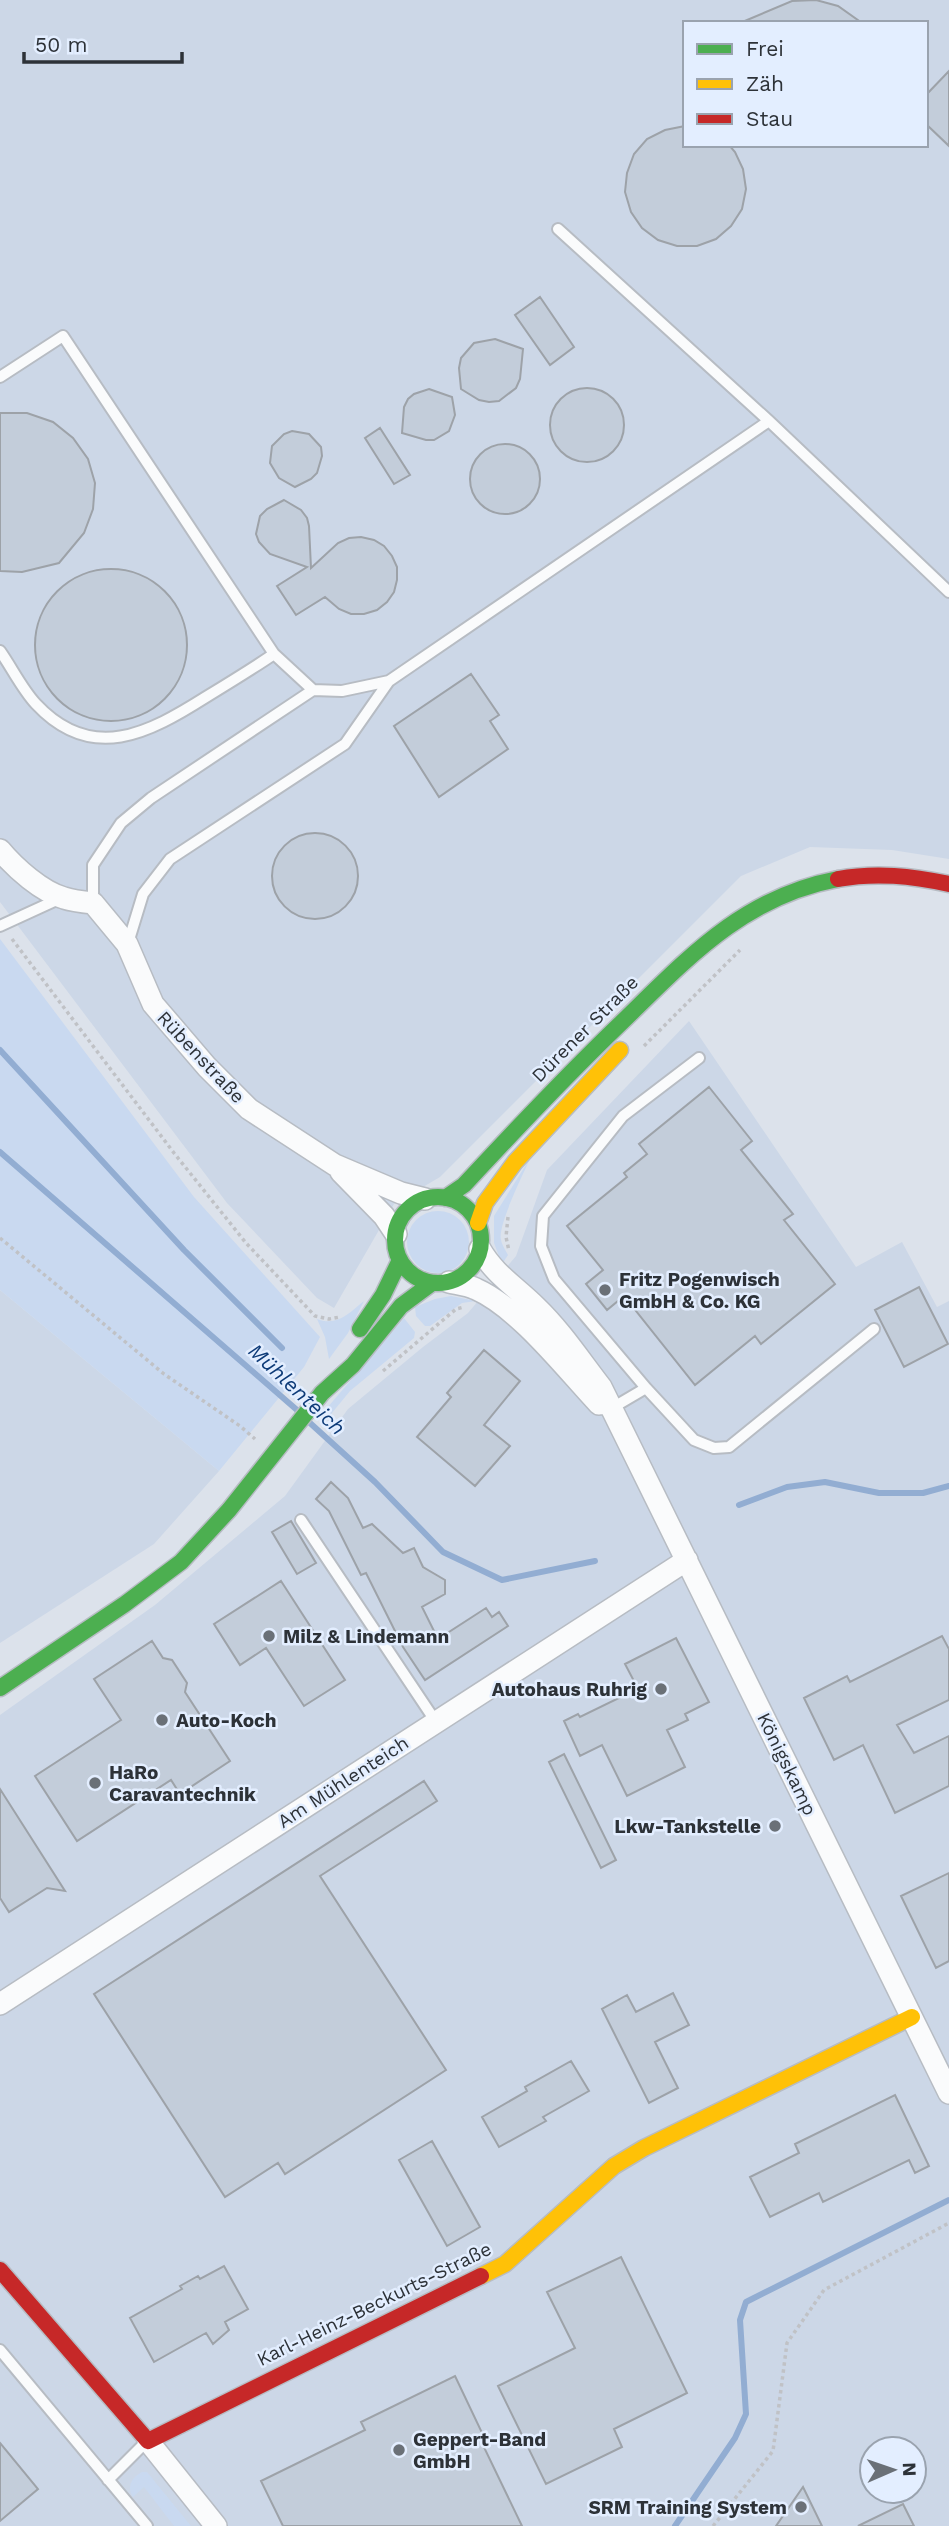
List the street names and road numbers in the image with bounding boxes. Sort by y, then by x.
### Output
street label: Dürener Straße [527,971,643,1087]
street label: Rübenstraße [152,1006,250,1108]
street label: Königskamp [752,1709,822,1819]
street label: Am Mühlenteich [273,1731,413,1833]
street label: Karl-Heinz-Beckurts-Straße [253,2237,495,2371]

